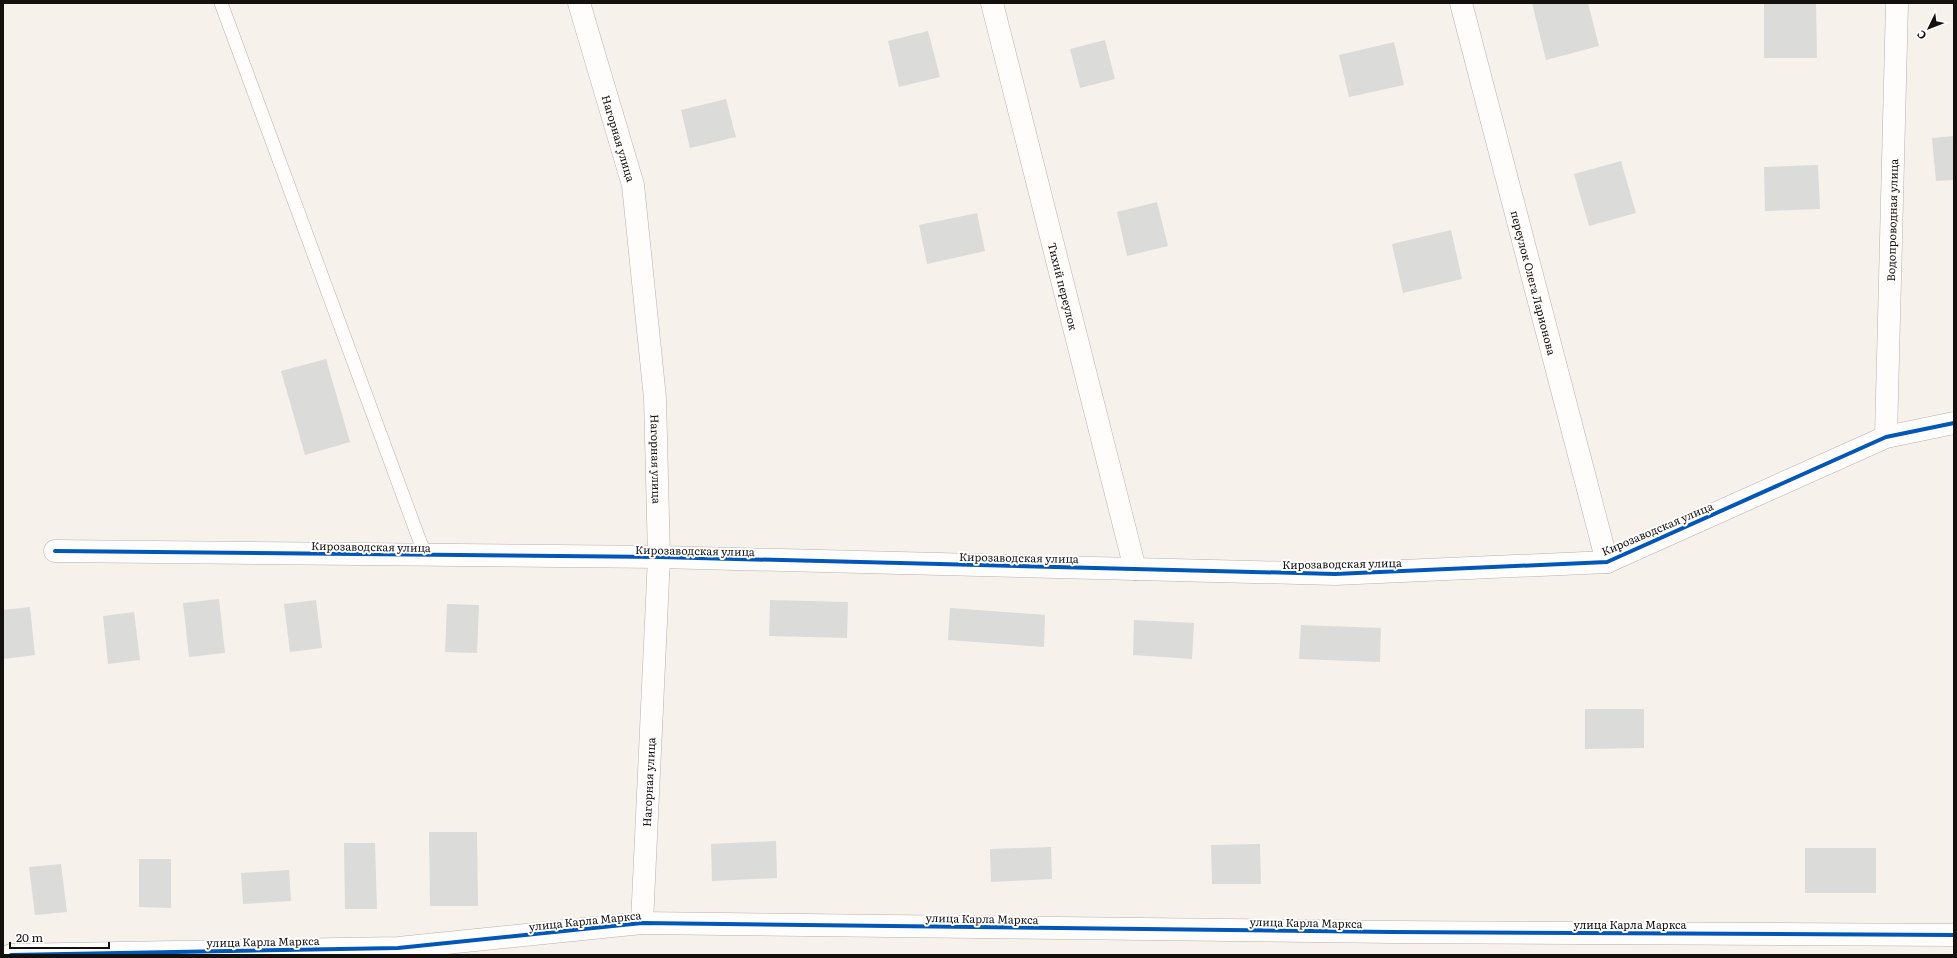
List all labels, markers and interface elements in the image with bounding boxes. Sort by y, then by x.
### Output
north arrow [1909,8,1949,48]
text: С [1912,27,1929,44]
street label: Нагорная улица [599,93,640,184]
street label: Водопроводная улица [1882,159,1901,282]
street label: переулок Олега Ларионова [1507,209,1561,357]
street label: Тихий переулок [1045,240,1082,332]
street label: Нагорная улица [647,414,666,504]
street label: Кирозаводская улица [1599,497,1715,559]
street label: Кирозаводская улица [311,537,431,555]
street label: Кирозаводская улица [635,541,755,559]
street label: Кирозаводская улица [959,548,1079,566]
street label: Кирозаводская улица [1282,554,1402,572]
street label: Нагорная улица [638,737,658,827]
street label: улица Карла Маркса [528,906,642,934]
street label: улица Карла Маркса [925,909,1039,927]
street label: улица Карла Маркса [1249,913,1363,931]
street label: улица Карла Маркса [1574,916,1687,932]
scale bar [10,924,109,950]
text: 20 m [16,928,43,946]
street label: улица Карла Маркса [206,932,320,950]

